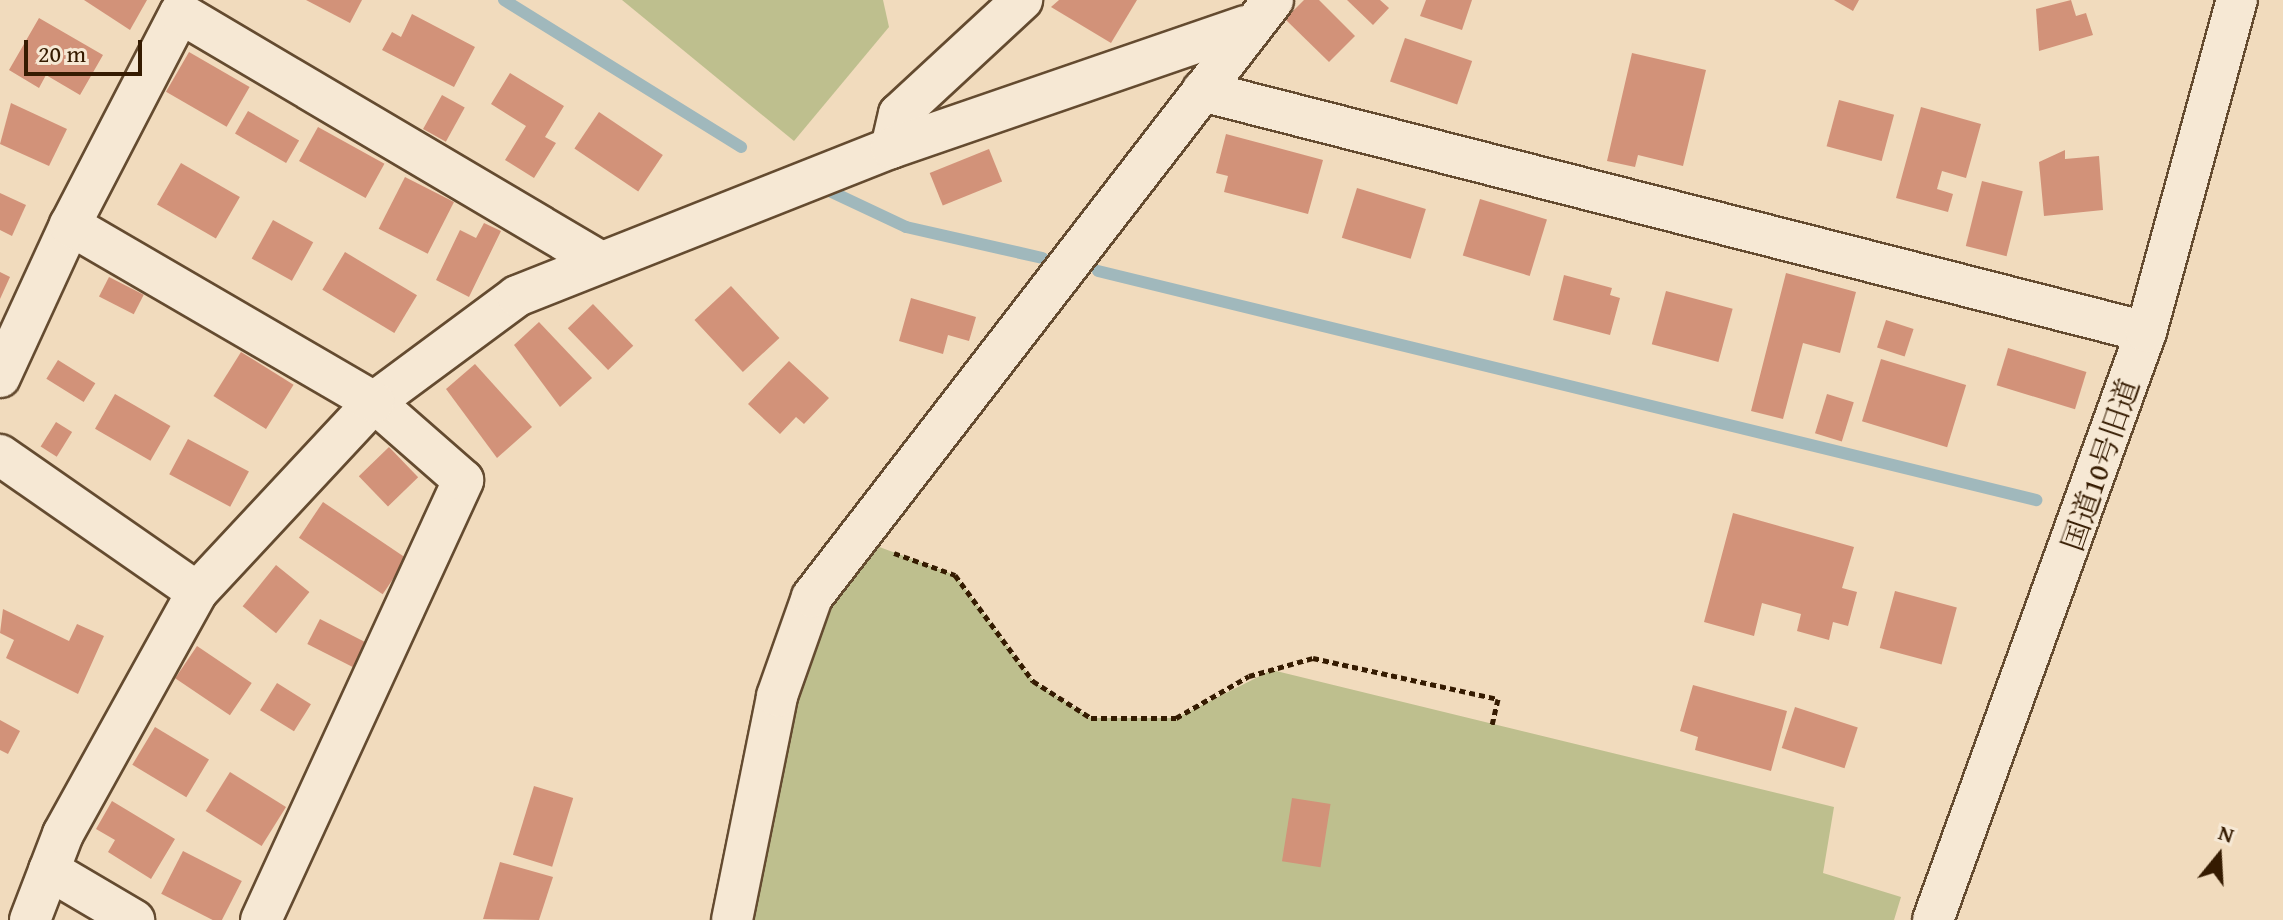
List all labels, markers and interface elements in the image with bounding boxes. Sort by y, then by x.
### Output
scale bar [28,24,146,74]
text: 20 m [38,36,86,71]
street label: 国道10号旧道 [2054,375,2146,555]
north arrow [2179,816,2259,896]
text: N [2214,816,2238,851]

